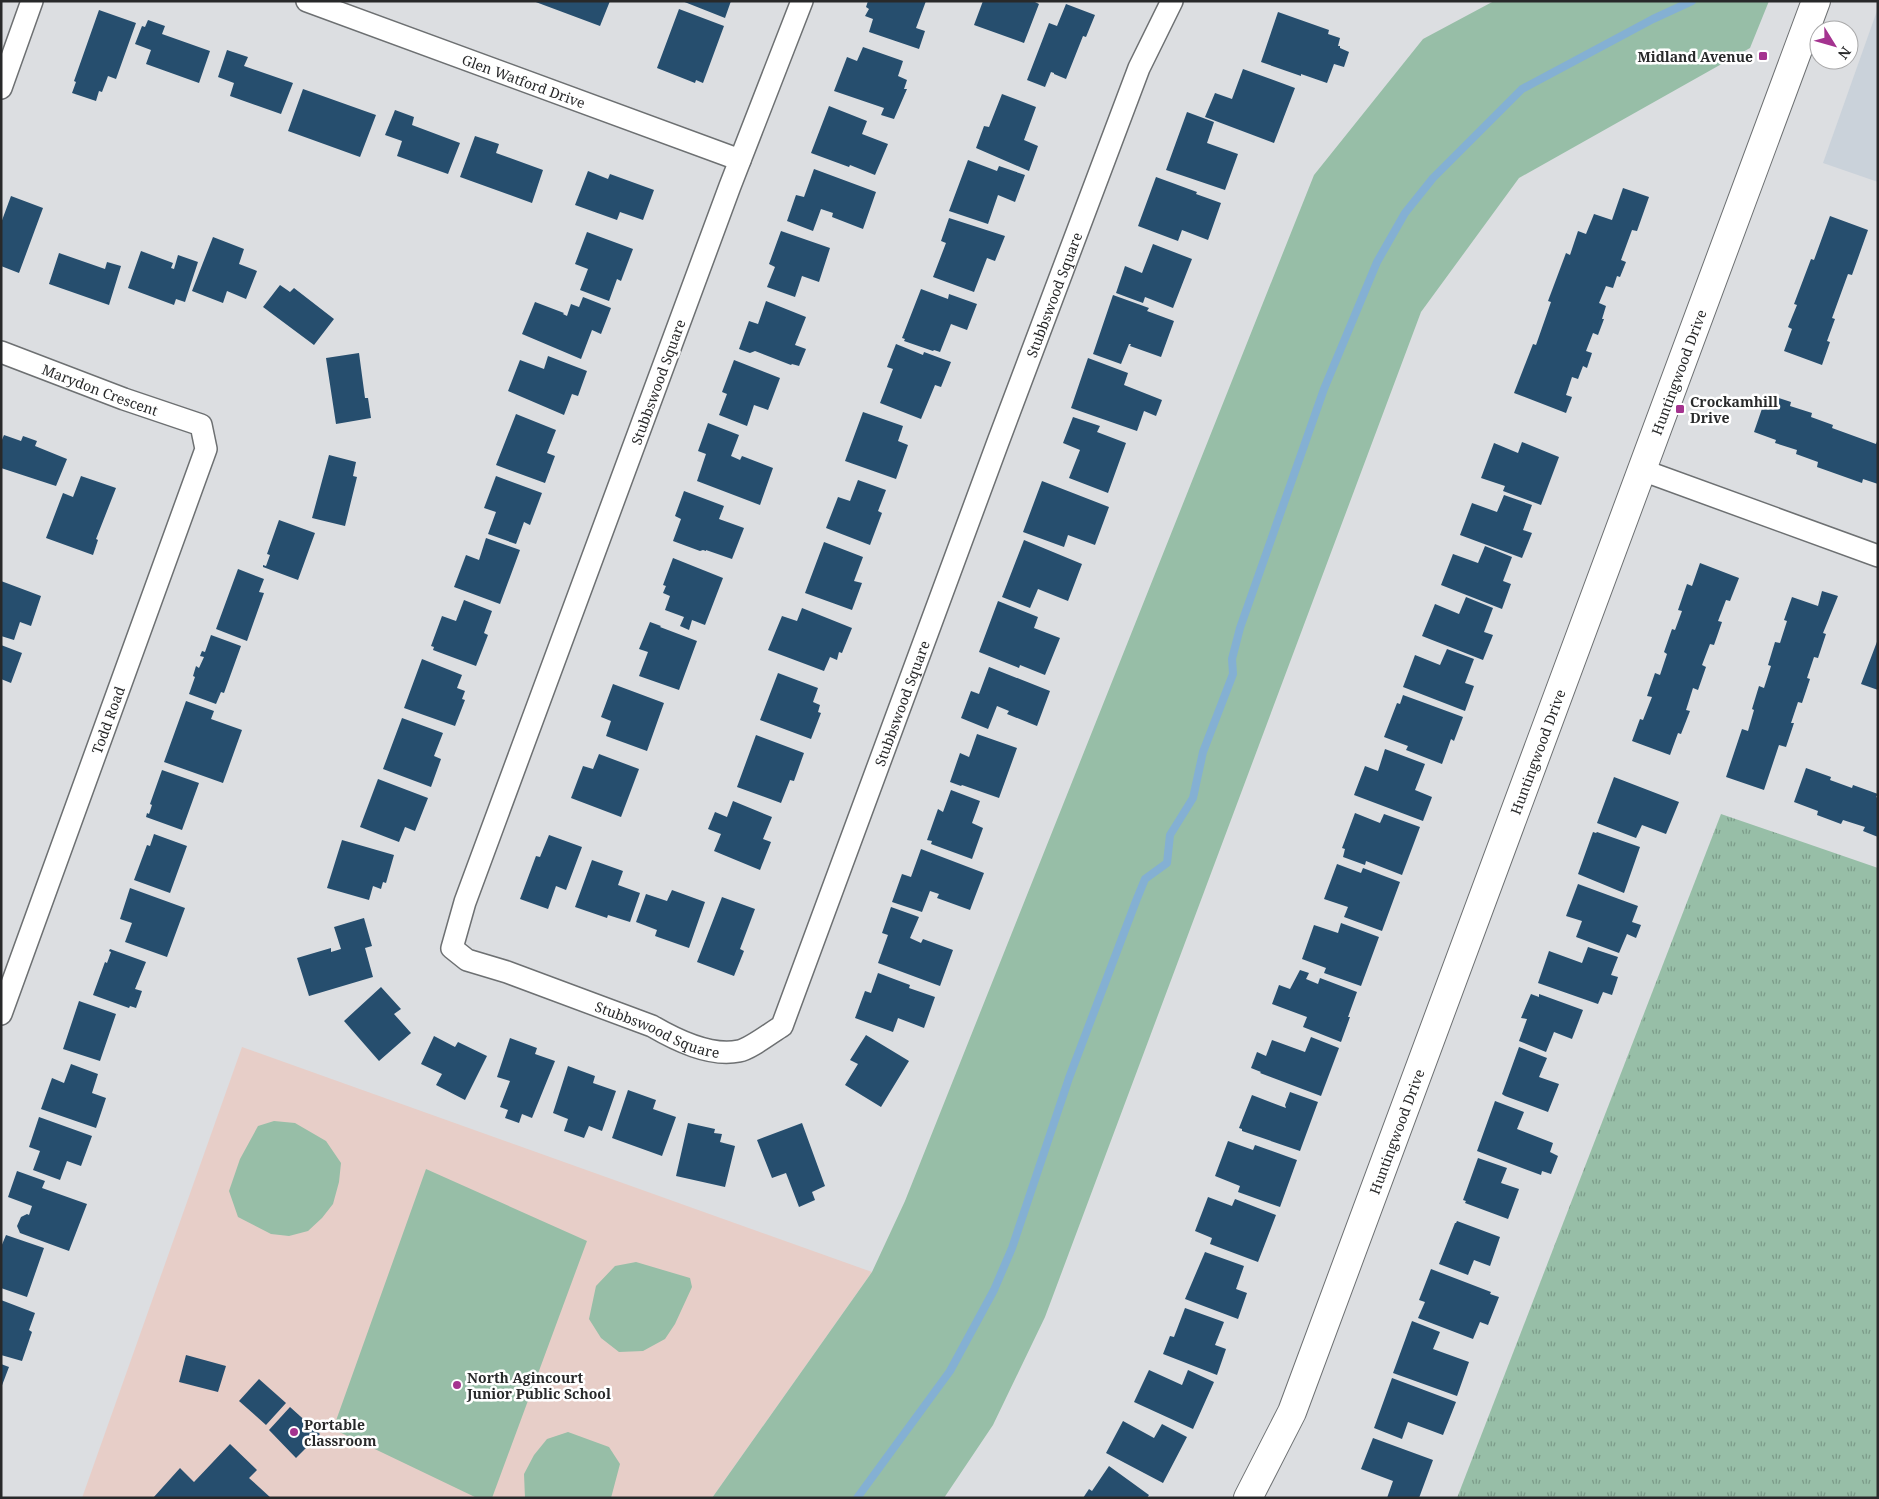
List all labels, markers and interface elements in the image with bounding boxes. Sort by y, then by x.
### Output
north arrow [1809,20,1859,70]
text: N [1834,43,1856,63]
place label: Midland Avenue [1637,47,1753,66]
street label: Glen Watford Drive [460,49,588,112]
marker: Midland Avenue [1757,50,1769,62]
street label: Stubbswood Square [1021,229,1086,360]
street label: Huntingwood Drive [1646,307,1710,437]
street label: Stubbswood Square [626,317,690,447]
street label: Marydon Crescent [39,359,161,419]
place label: Crockamhill Drive [1690,392,1778,427]
marker: Crockamhill Drive [1674,403,1686,415]
street label: Stubbswood Square [869,638,933,769]
street label: Todd Road [87,683,129,756]
street label: Huntingwood Drive [1505,686,1569,817]
street label: Stubbswood Square [593,996,721,1061]
street label: Huntingwood Drive [1364,1066,1428,1197]
place label: North Agincourt Junior Public School [466,1368,611,1403]
marker: North Agincourt Junior Public School [451,1379,463,1391]
place label: Portable classroom [304,1415,377,1450]
marker: Portable classroom [288,1426,300,1438]

